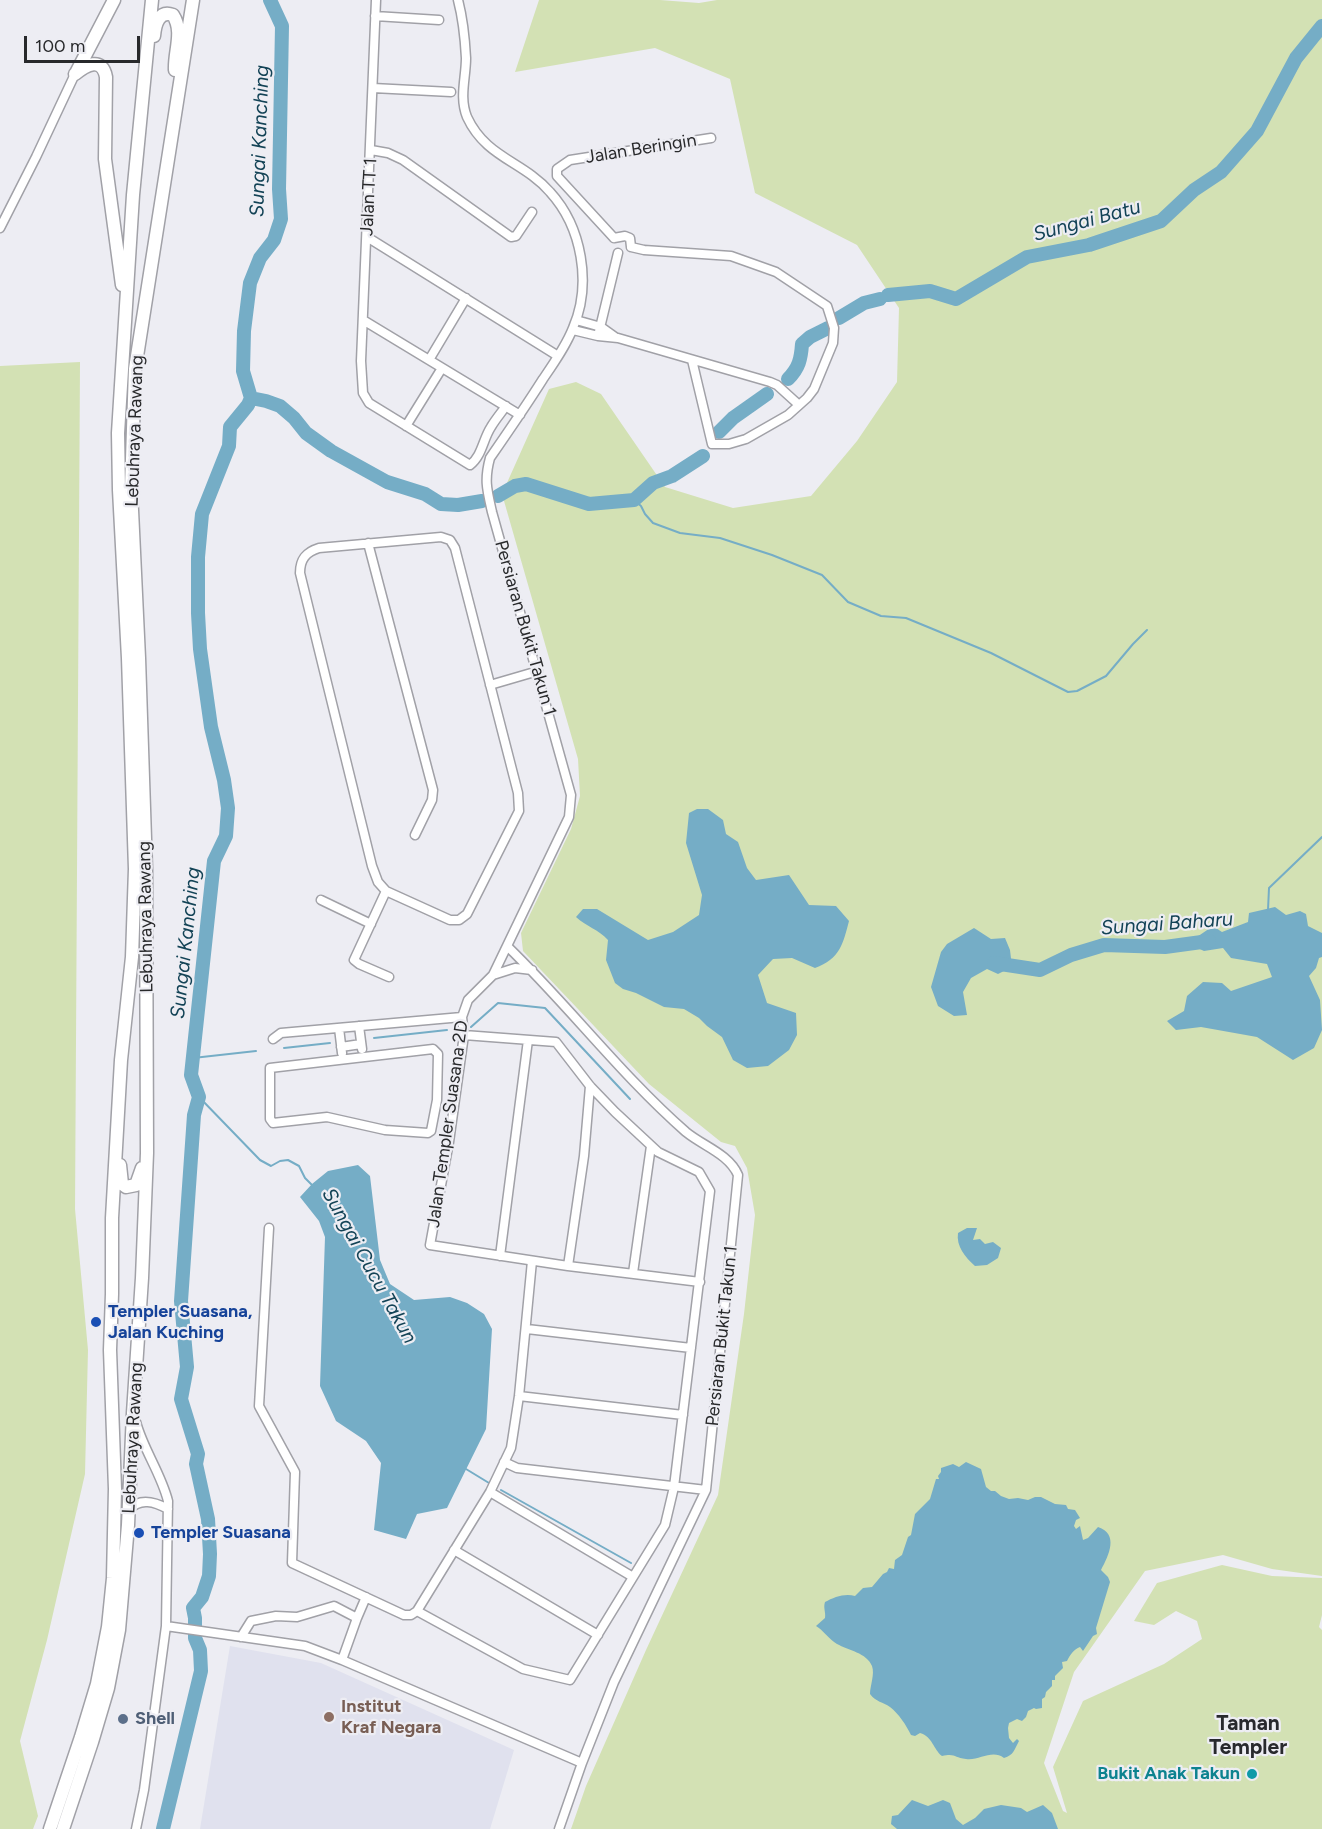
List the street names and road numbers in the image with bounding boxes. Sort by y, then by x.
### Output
street label: Jalan Beringin [584,130,698,168]
street label: Jalan TT 1 [356,158,382,236]
street label: Lebuhraya Rawang [122,355,148,507]
street label: Persiaran Bukit Takun 1 [490,538,560,718]
street label: Lebuhraya Rawang [134,841,158,993]
street label: Jalan Templer Suasana 2D [423,1019,473,1229]
street label: Persiaran Bukit Takun 1 [702,1245,742,1427]
street label: Lebuhraya Rawang [118,1362,148,1514]

